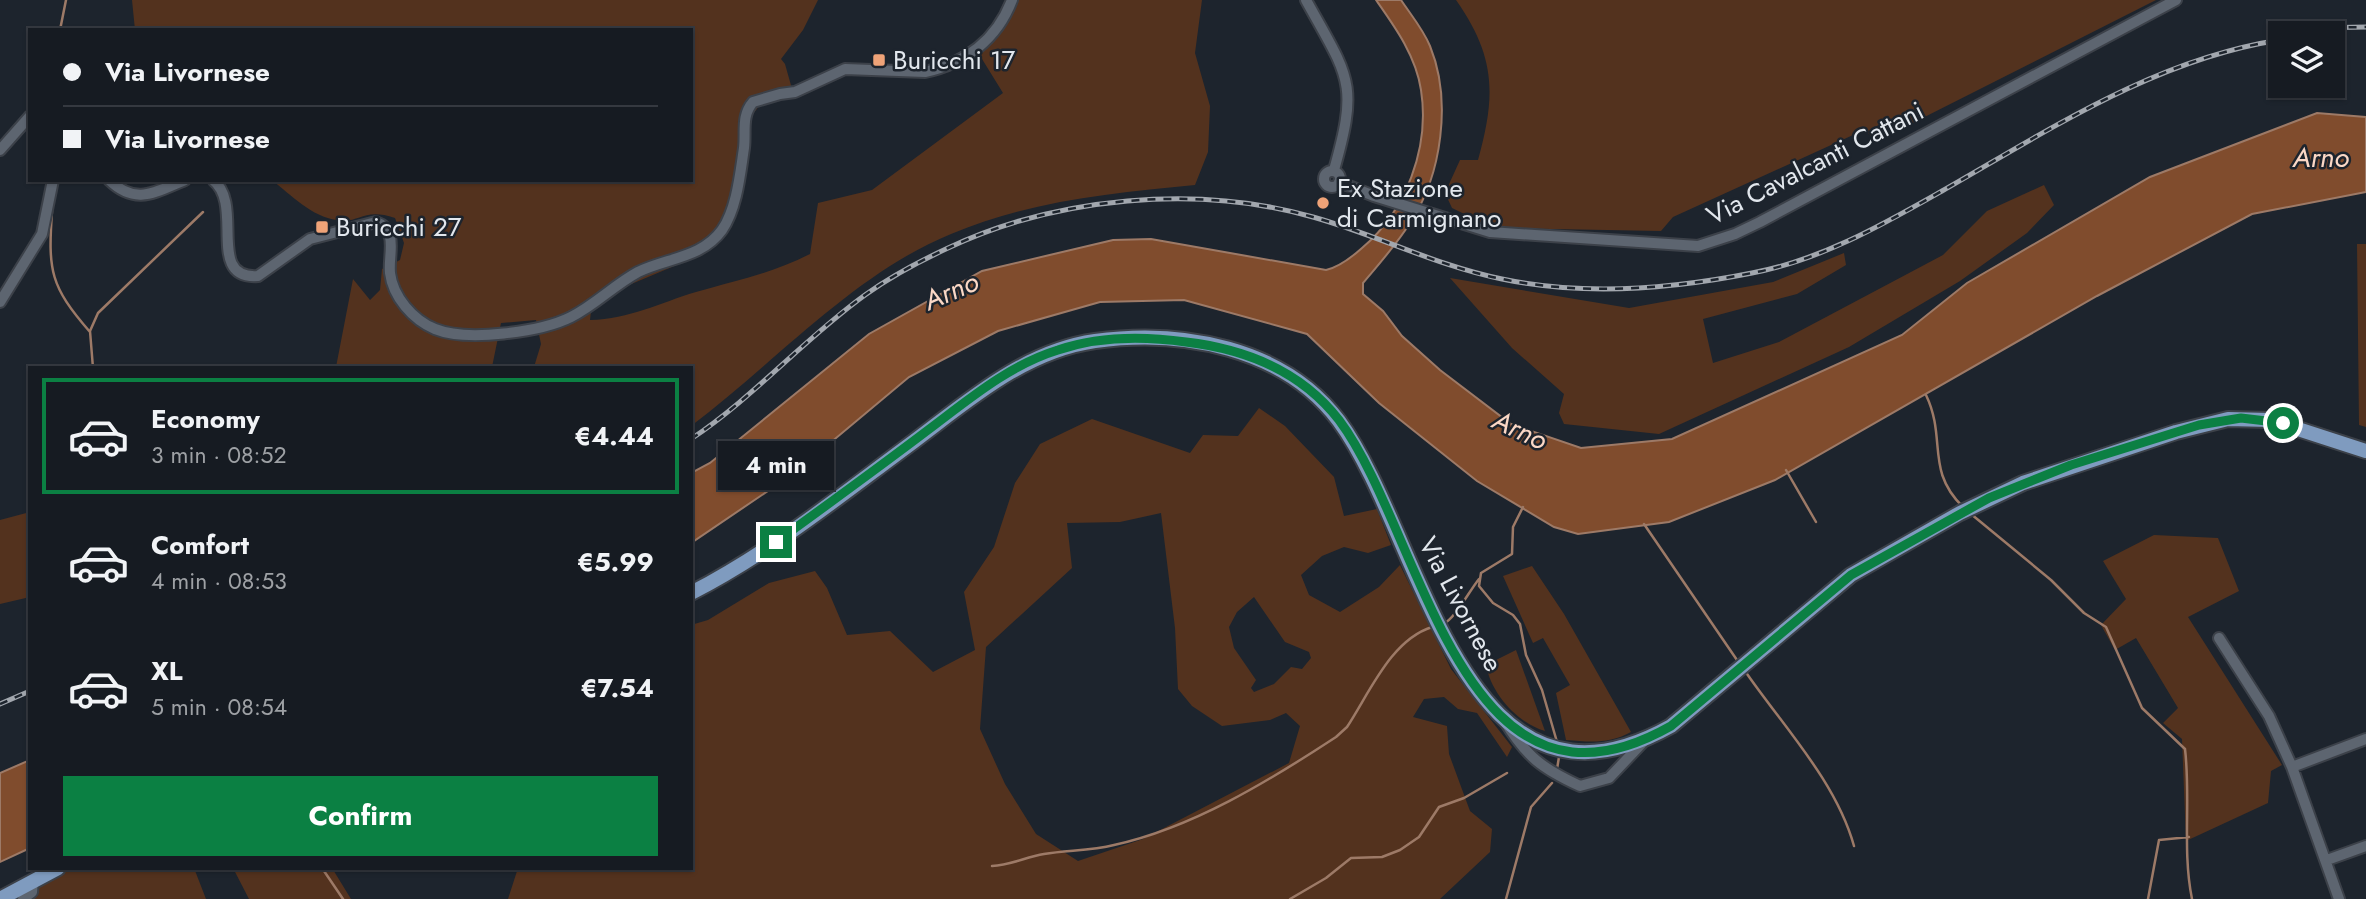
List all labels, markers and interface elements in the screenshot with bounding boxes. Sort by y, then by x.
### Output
map controls [2268,21,2345,98]
button: layers [2268,21,2345,98]
place label: Buricchi 17 [893,41,1016,79]
marker: Buricchi 17 [871,52,887,68]
text: Via Livornese [105,53,270,91]
street label: Via Cavalcanti Cattani [1700,92,1930,234]
text: Via Livornese [105,120,270,158]
water label: Arno [2292,137,2349,178]
place label: Ex Stazione di Carmignano [1337,169,1501,237]
marker: Ex Stazione di Carmignano [1315,195,1331,211]
place label: Buricchi 27 [336,208,462,246]
marker: Buricchi 27 [314,219,330,235]
water label: Arno [916,261,985,321]
water label: Arno [1485,399,1554,461]
text: Economy [151,400,260,438]
icon: car [67,405,130,468]
route start [2267,407,2299,439]
text: €4.44 [574,417,654,455]
text: 3 min · 08:52 [151,438,286,472]
callout: 4 min [718,440,834,490]
text: 4 min [745,448,807,482]
text: Comfort [151,526,249,564]
route end [760,526,792,558]
street label: Via Livornese [1410,530,1512,678]
icon: car [67,531,130,594]
text: €5.99 [577,543,654,581]
text: 4 min · 08:53 [151,564,287,598]
text: XL [151,652,183,690]
icon: car [67,657,130,720]
text: €7.54 [581,669,654,707]
text: 5 min · 08:54 [151,690,287,724]
button: Confirm [63,776,658,856]

